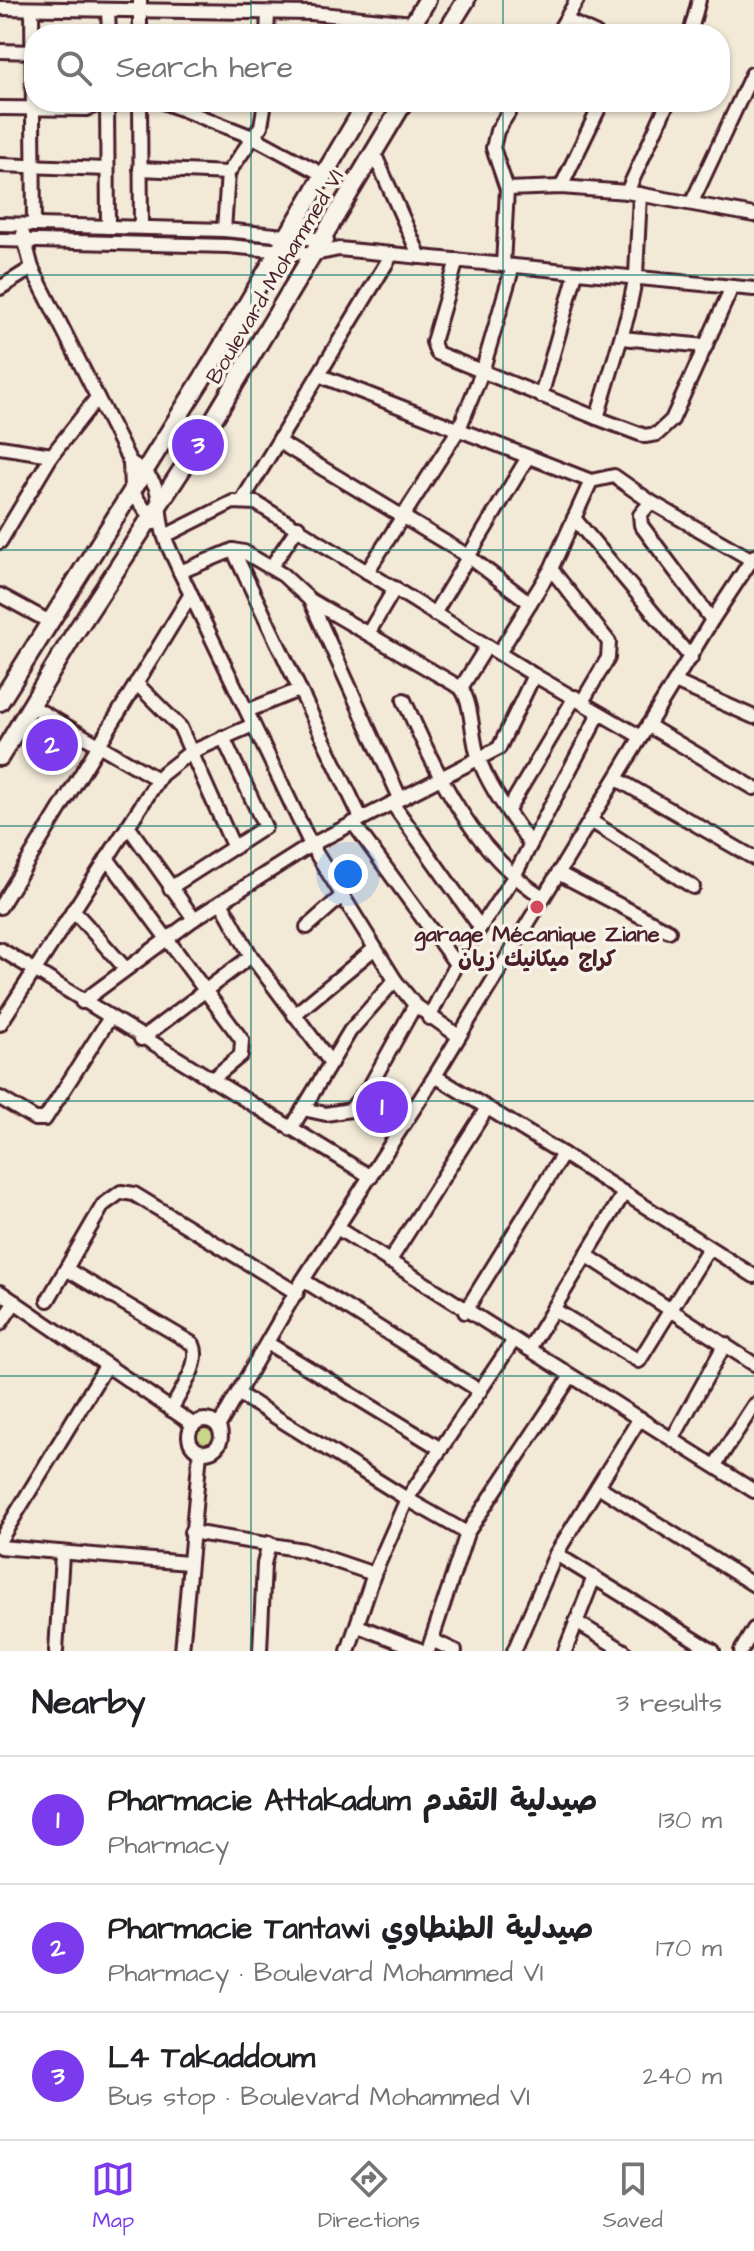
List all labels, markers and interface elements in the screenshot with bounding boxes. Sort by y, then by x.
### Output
search box [24,24,730,112]
icon: search [52,46,96,90]
text: Search here [116,47,293,89]
street label: Boulevard Mohammed VI [199,164,352,390]
pin: 3 [172,415,224,475]
pin: 2 [26,715,78,775]
your location [328,854,368,894]
marker: garage Mécanique Ziane كراج ميكانيك زيان [528,898,546,916]
place label: garage Mécanique Ziane كراج ميكانيك زيان [414,919,660,975]
pin: 1 [356,1077,408,1137]
text: Nearby [32,1679,146,1727]
text: 3 results [616,1685,722,1721]
text: Pharmacie Attakadum صيدلية التقدم [108,1780,597,1822]
text: 1 [56,1802,60,1838]
text: 130 m [658,1802,722,1838]
text: Pharmacy [108,1827,229,1863]
text: Pharmacie Tantawi صيدلية الطنطاوي [108,1908,593,1950]
text: 2 [51,1930,65,1966]
text: 170 m [656,1930,722,1966]
text: Pharmacy · Boulevard Mohammed VI [108,1955,544,1991]
text: L4 Takaddoum [108,2037,315,2079]
text: 3 [51,2058,65,2094]
text: 240 m [642,2058,722,2094]
text: Bus stop · Boulevard Mohammed VI [108,2079,530,2115]
tab: Map [91,2157,135,2236]
tab: Directions [318,2157,420,2236]
tab: Saved [603,2157,663,2236]

